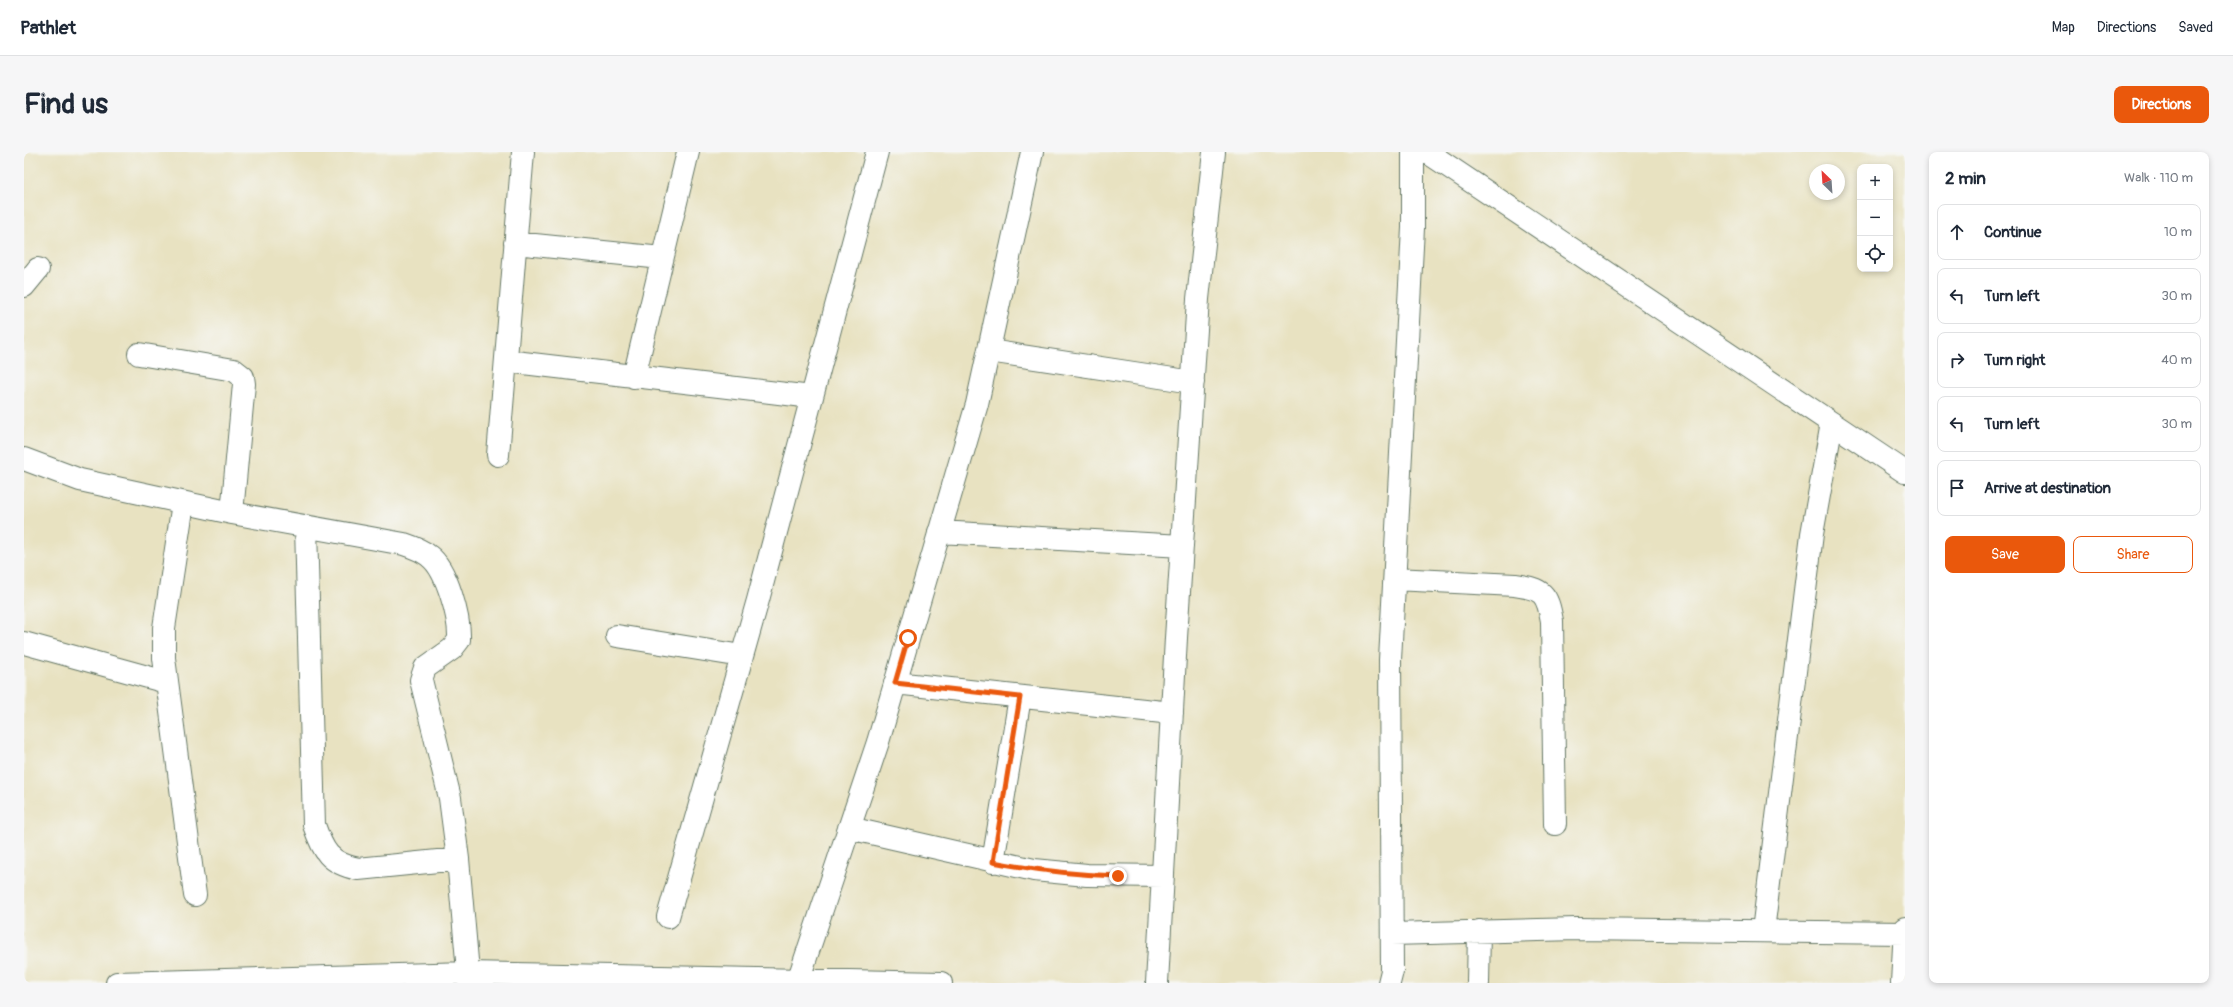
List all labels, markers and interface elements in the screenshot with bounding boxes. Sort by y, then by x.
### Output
text: Pathlet [20,16,76,40]
text: Map [2052,19,2075,36]
text: Directions [2097,19,2156,36]
text: Saved [2178,19,2213,36]
button: Directions [2114,86,2209,123]
text: Find us [24,87,108,122]
north arrow [1809,164,1845,200]
map controls [1857,164,1893,272]
button: + [1857,164,1893,200]
text: 2 min [1945,168,1986,189]
text: Walk · 110 m [2124,170,2193,186]
button: − [1857,200,1893,236]
icon: ahead [1946,221,1968,243]
text: Continue [1984,223,2042,242]
text: 10 m [2164,224,2192,240]
button: locate [1857,236,1893,272]
icon: left [1946,285,1968,307]
text: Turn left [1984,287,2040,306]
text: 30 m [2162,288,2192,304]
icon: right [1946,349,1968,371]
text: Turn right [1984,351,2045,370]
text: 40 m [2161,352,2192,368]
icon: left [1946,413,1968,435]
text: Turn left [1984,415,2040,434]
text: 30 m [2162,416,2192,432]
icon: arrive [1946,477,1968,499]
text: Arrive at destination [1984,479,2111,498]
button: Save [1945,536,2065,573]
button: Share [2073,536,2193,573]
route start [899,629,917,647]
route end [1109,867,1127,885]

